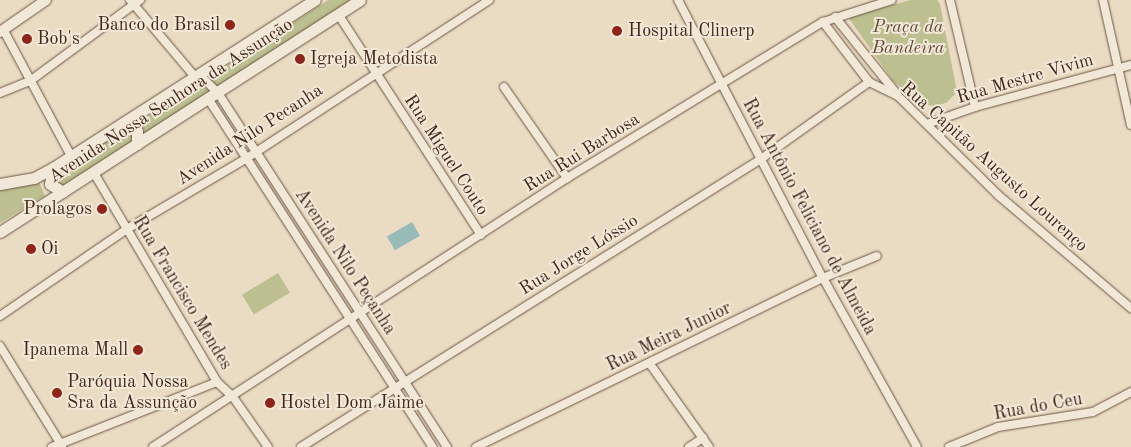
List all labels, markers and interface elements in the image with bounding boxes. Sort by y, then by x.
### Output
street label: Avenida Nossa Senhora da Assunção [45,14,297,188]
place label: Banco do Brasil [98,14,220,36]
park label: Praça da Bandeira [872,17,944,59]
marker: Banco do Brasil [224,19,236,31]
place label: Hospital Clinerp [628,20,755,42]
marker: Hospital Clinerp [610,24,624,38]
place label: Bob's [37,28,80,50]
marker: Bob's [21,33,33,45]
place label: Igreja Metodista [310,48,438,70]
street label: Rua Mestre Vivim [954,49,1096,109]
marker: Igreja Metodista [294,53,306,65]
street label: Rua Capitão Augusto Lourenço [896,77,1092,257]
street label: Avenida Nilo Pecanha [173,80,327,190]
street label: Rua Miguel Couto [399,91,493,219]
street label: Rua Antônio Feliciano de Almeida [737,95,881,339]
street label: Rua Rui Barbosa [520,109,644,197]
street label: Avenida Nilo Peçanha [290,185,400,339]
place label: Prolagos [23,198,92,220]
marker: Prolagos [96,203,108,215]
street label: Rua Jorge Lóssio [516,210,642,300]
street label: Rua Francisco Mendes [128,212,236,374]
place label: Oi [41,238,58,260]
marker: Oi [25,243,37,255]
street label: Rua Meira Junior [603,297,735,377]
place label: Ipanema Mall [23,339,128,361]
marker: Ipanema Mall [132,344,144,356]
place label: Paróquia Nossa Sra da Assunção [67,372,197,414]
marker: Paróquia Nossa Sra da Assunção [51,387,63,399]
street label: Rua do Ceu [992,389,1084,425]
place label: Hostel Dom Jaime [280,392,424,414]
marker: Hostel Dom Jaime [264,397,276,409]

